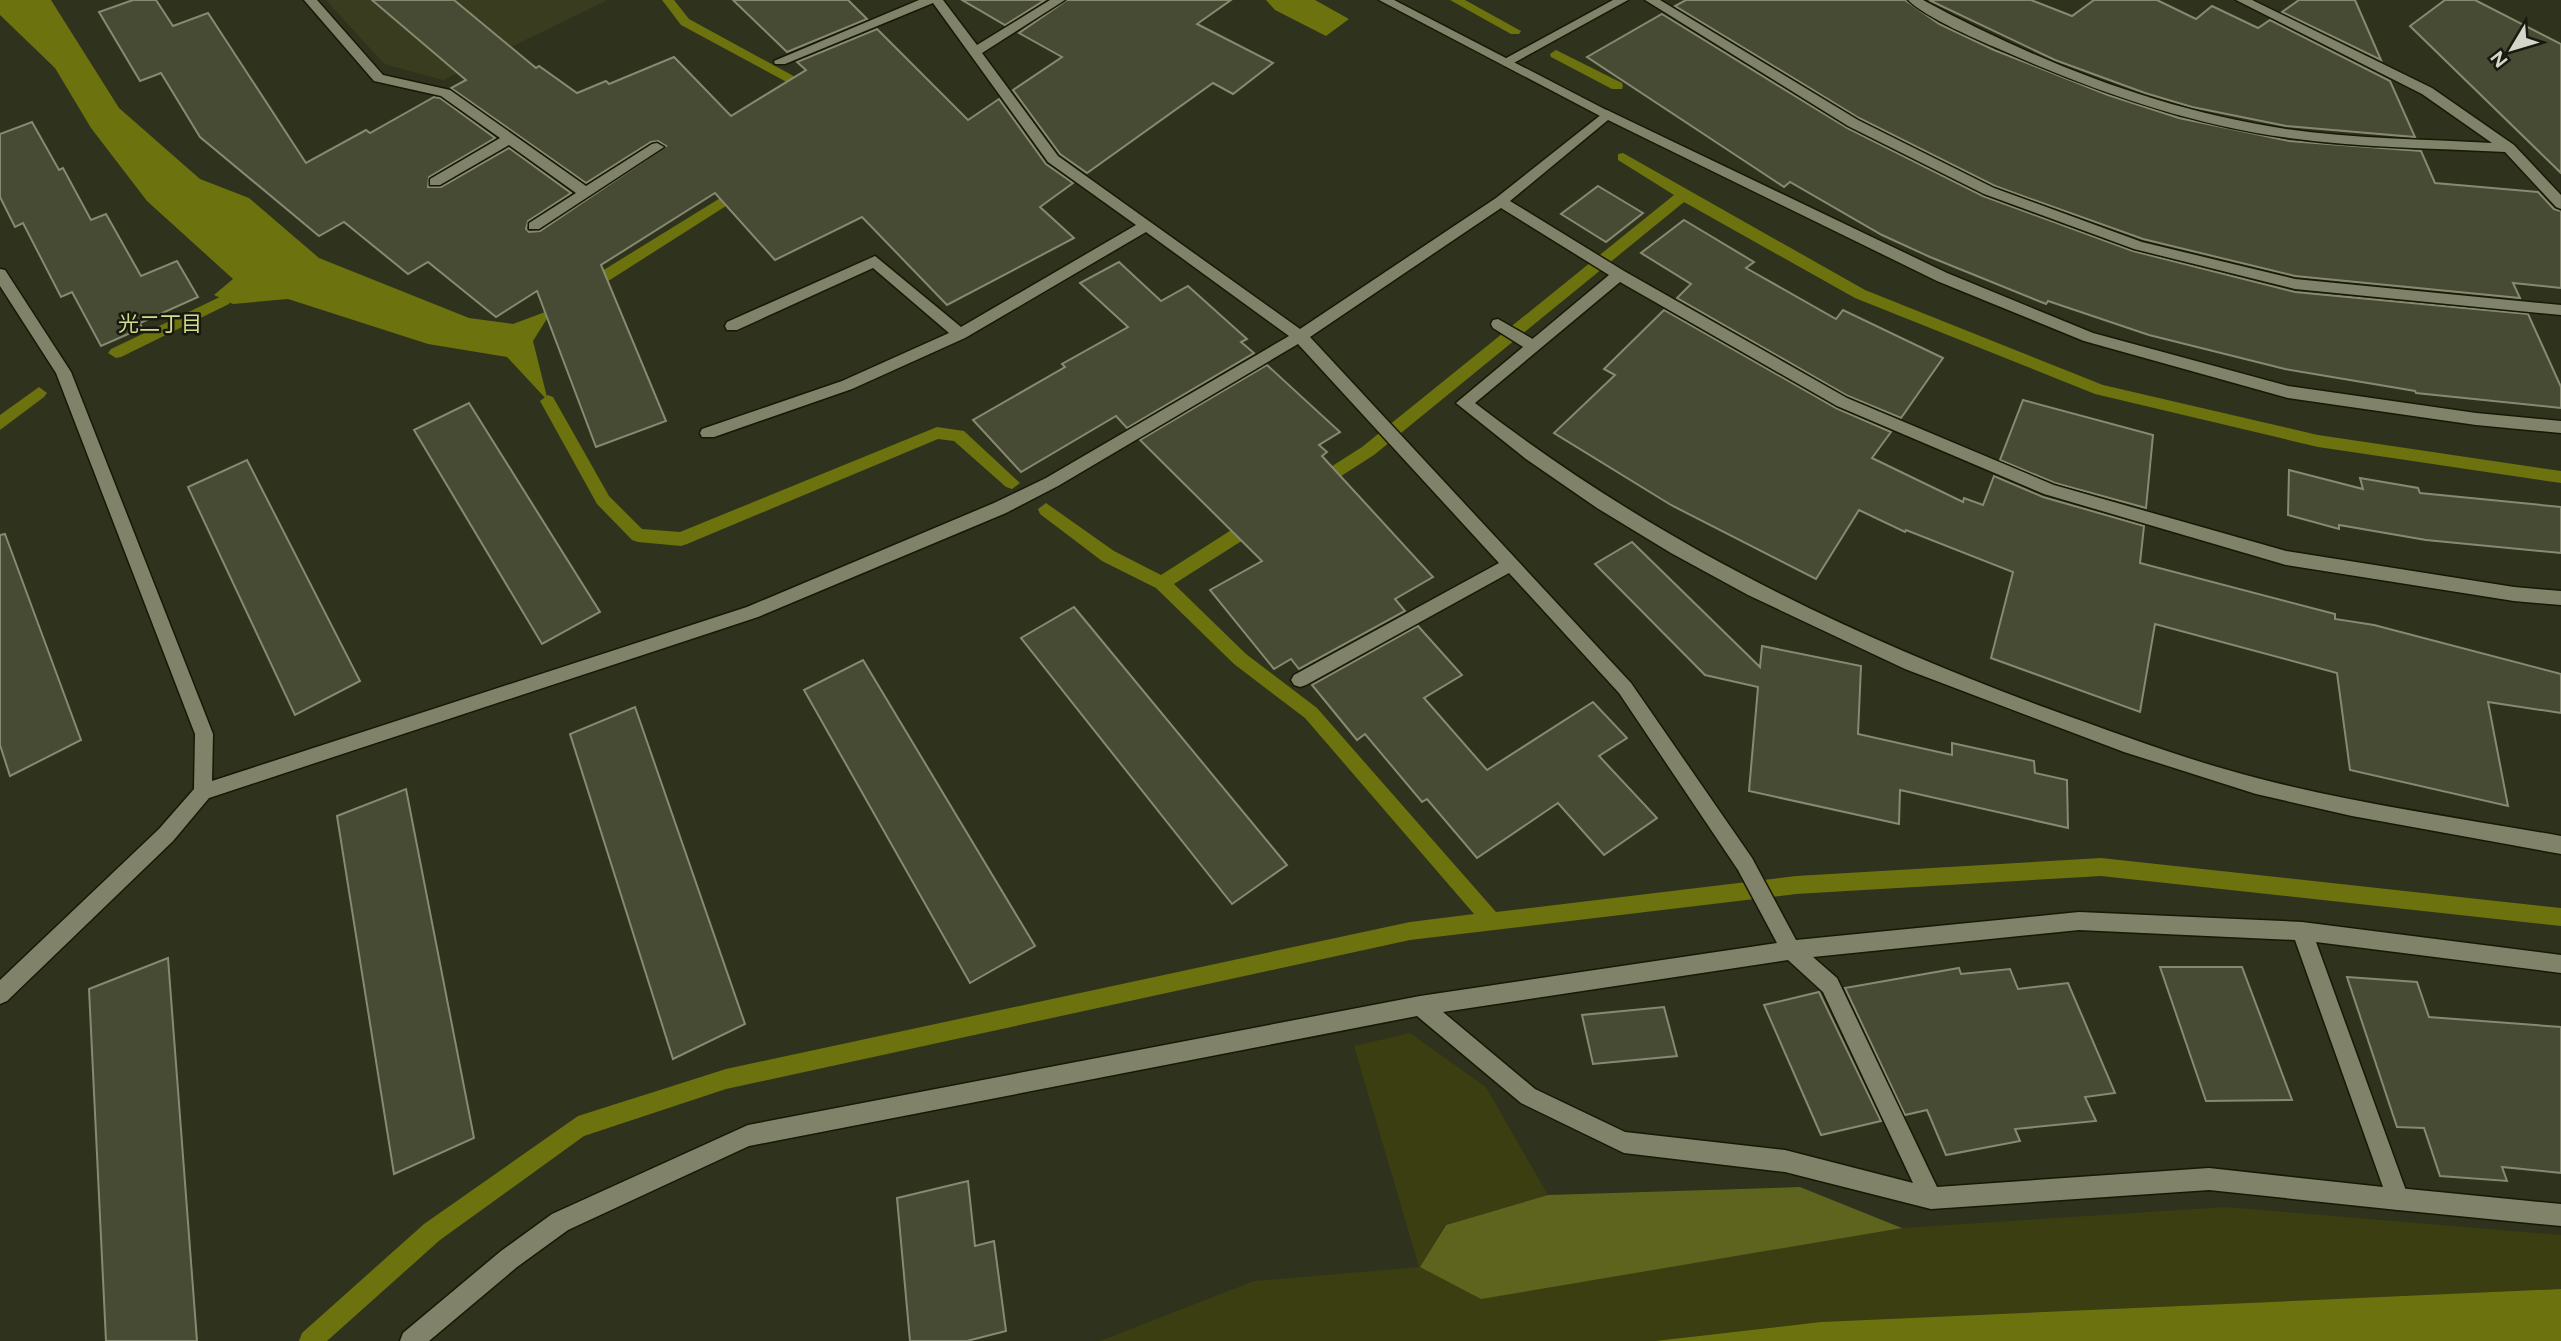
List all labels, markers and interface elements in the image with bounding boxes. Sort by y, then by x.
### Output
north arrow [2477,14,2547,84]
text: N [2485,46,2513,72]
district label: 光二丁目 [118,311,202,336]

